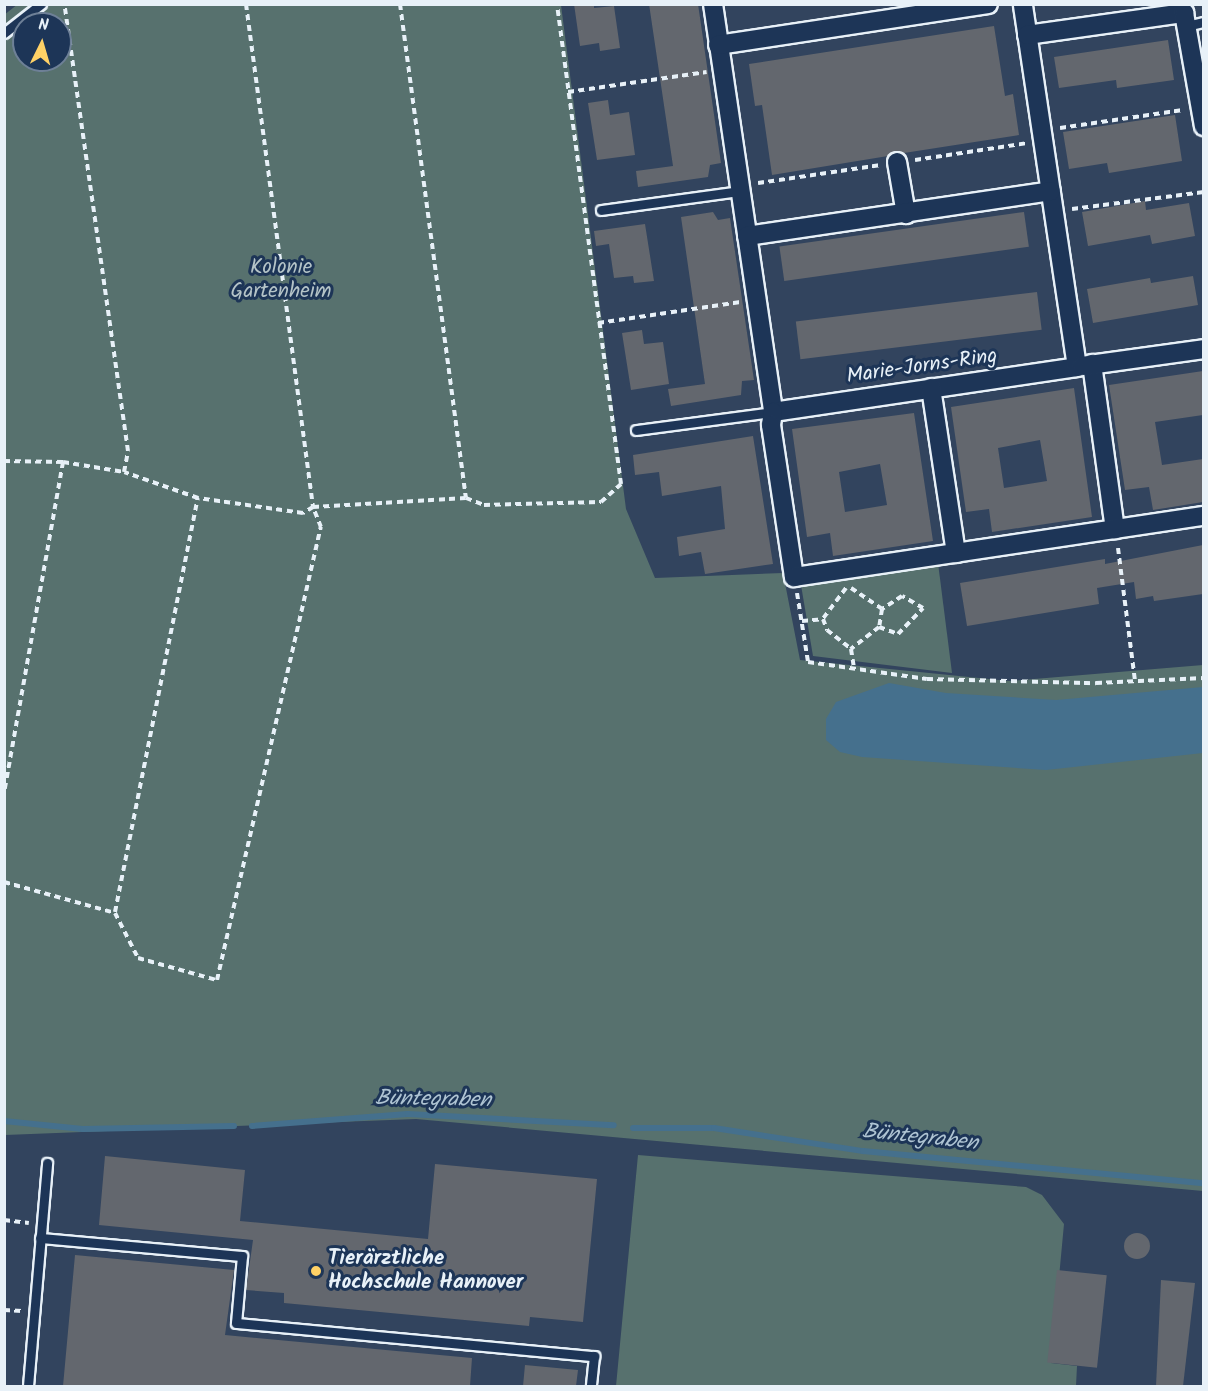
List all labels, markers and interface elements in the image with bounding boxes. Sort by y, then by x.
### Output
north arrow [12,12,72,72]
text: N [37,13,50,38]
park label: Kolonie Gartenheim [231,255,331,305]
street label: Marie-Jorns-Ring [845,344,999,390]
water label: Büntegraben [375,1086,491,1114]
water label: Büntegraben [861,1119,979,1157]
place label: Tierärztliche Hochschule Hannover [328,1246,523,1296]
marker: Tierärztliche Hochschule Hannover [309,1264,323,1278]

